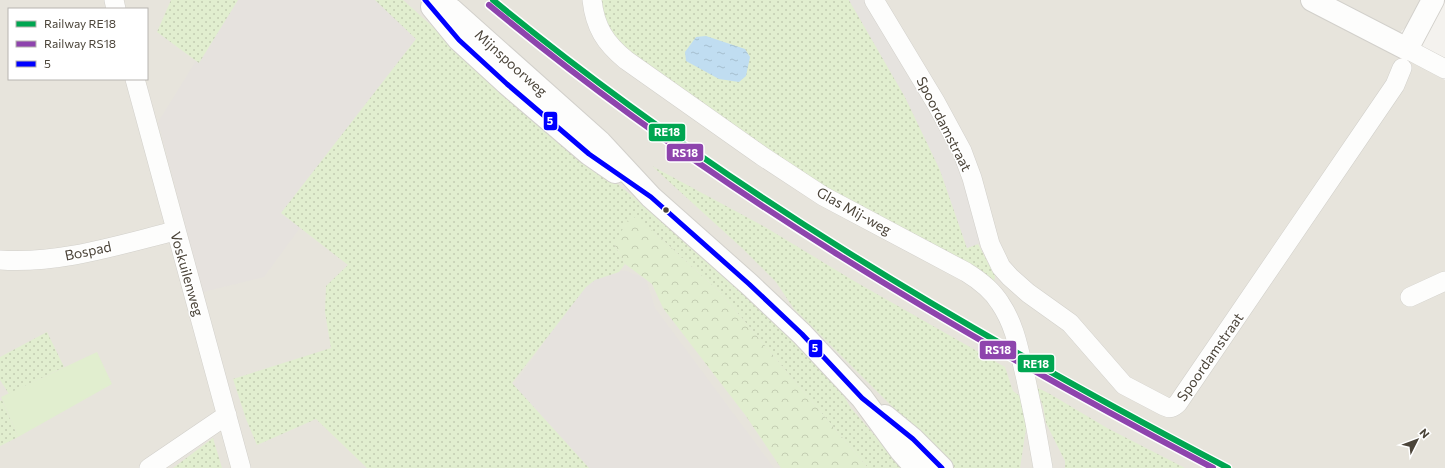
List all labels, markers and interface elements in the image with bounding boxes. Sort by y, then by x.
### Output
legend [8,8,148,80]
text: Railway RE18 [44,16,116,30]
street label: Mijnspoorweg [472,26,551,100]
text: Railway RS18 [44,36,116,50]
text: 5 [44,56,51,70]
street label: Spoordamstraat [913,74,976,174]
line badge: 5 [543,111,558,131]
text: 5 [547,114,553,127]
line badge: RE18 [648,123,686,142]
text: RE18 [654,125,680,138]
line badge: RS18 [666,143,704,162]
text: RS18 [672,146,698,159]
street label: Glas Mij-weg [814,183,895,238]
unlabelled marker [661,205,671,215]
street label: Voskuilenweg [167,230,208,318]
street label: Bospad [63,237,113,264]
street label: Spoordamstraat [1173,309,1247,404]
line badge: 5 [808,339,823,358]
line badge: RS18 [979,340,1017,360]
text: 5 [812,341,818,354]
text: RS18 [985,343,1011,356]
line badge: RE18 [1017,354,1055,373]
text: RE18 [1023,357,1049,370]
north arrow [1397,420,1437,460]
text: N [1417,426,1432,440]

